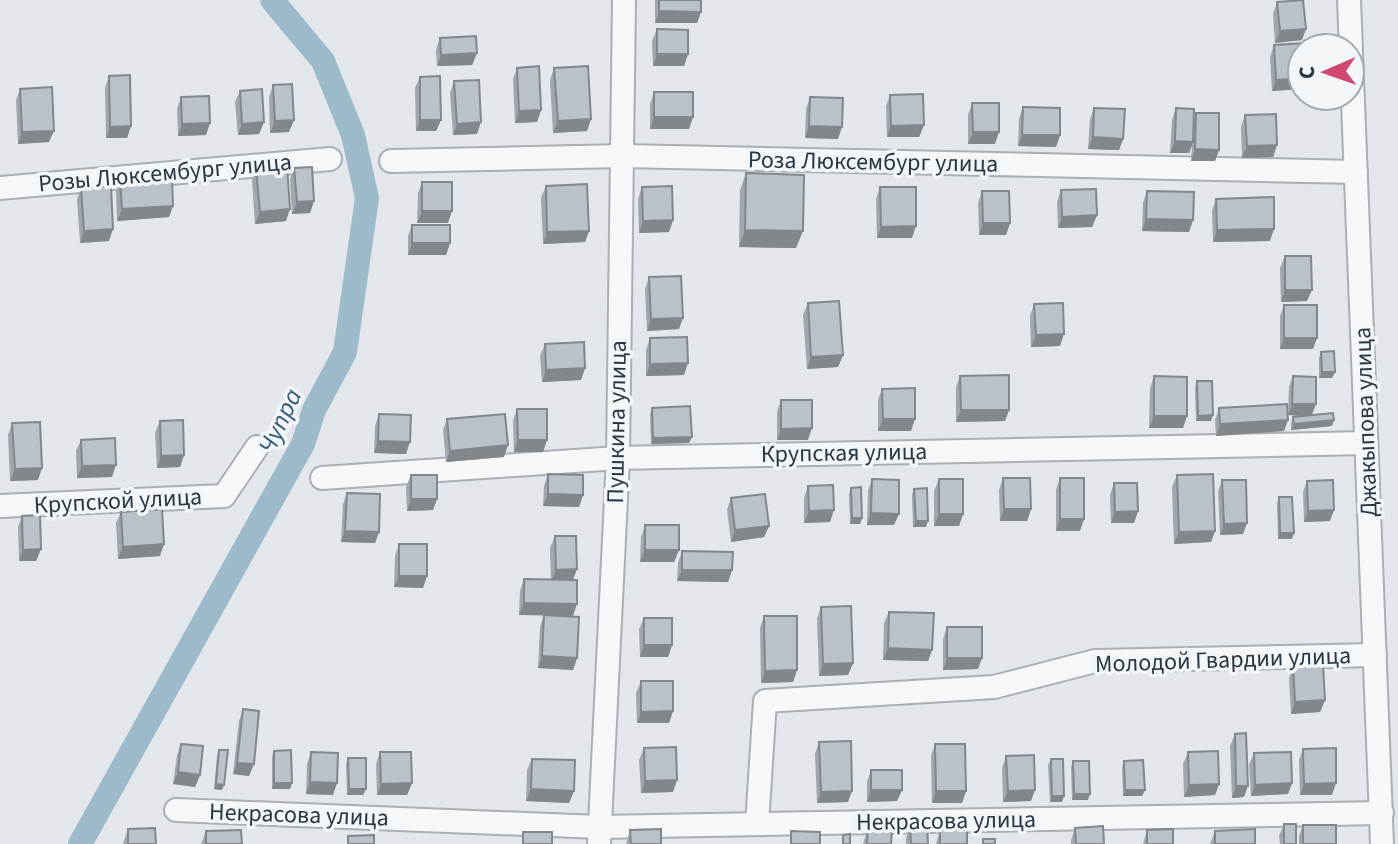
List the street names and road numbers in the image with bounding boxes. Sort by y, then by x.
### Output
street label: Роза Люксембург улица [748,142,998,182]
street label: Розы Люксембург улица [37,144,293,202]
street label: Джакыпова улица [1345,326,1387,518]
street label: Пушкина улица [598,340,636,504]
street label: Крупская улица [761,434,927,472]
street label: Крупской улица [33,479,203,523]
street label: Молодой Гвардии улица [1094,638,1352,682]
street label: Некрасова улица [208,794,390,836]
street label: Некрасова улица [856,802,1036,840]

